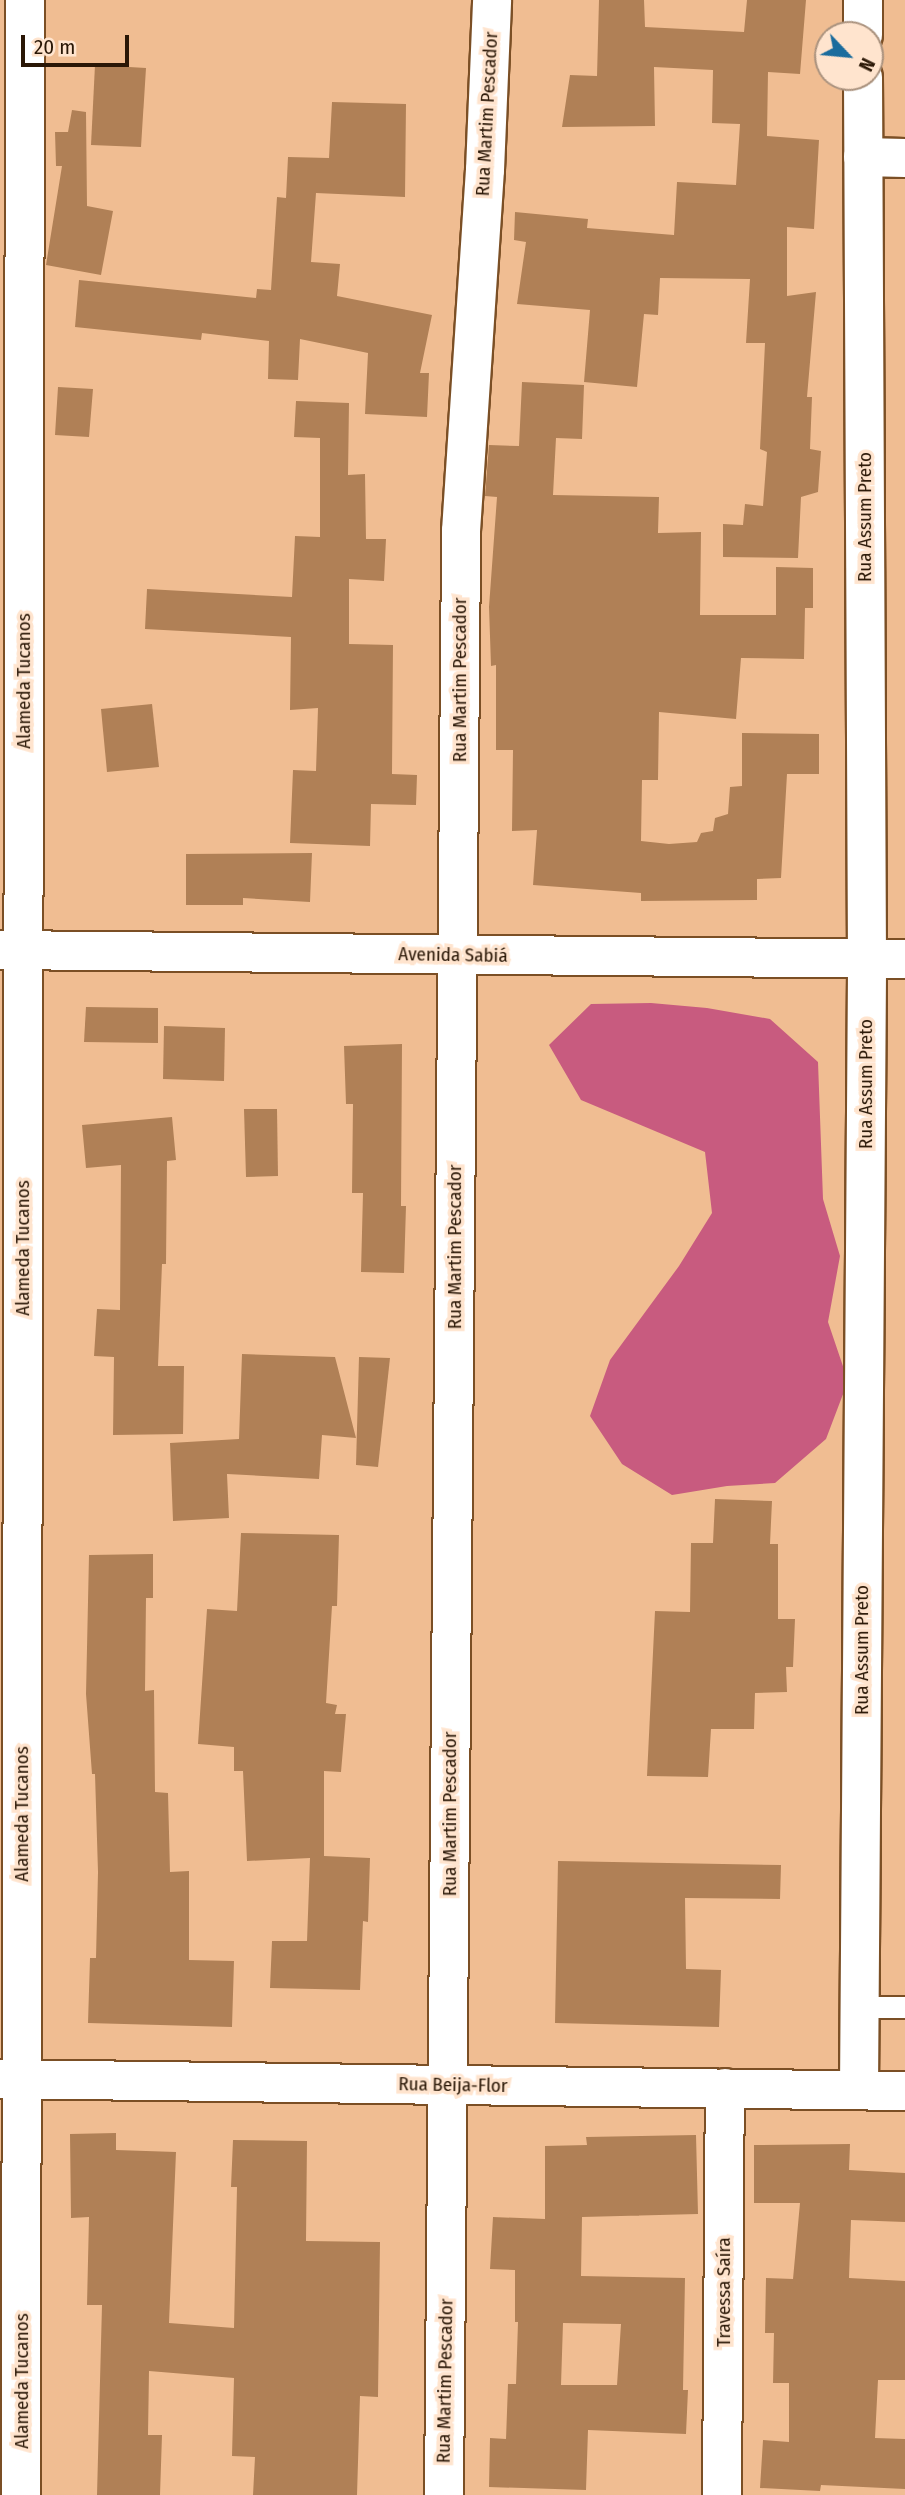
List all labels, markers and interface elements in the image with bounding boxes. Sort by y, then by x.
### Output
scale bar [24,21,133,65]
north arrow [814,21,884,91]
street label: Rua Martim Pescador [471,31,503,197]
text: 20 m [34,34,75,60]
text: N [854,54,879,75]
street label: Rua Assum Preto [854,452,876,582]
street label: Rua Martim Pescador [449,598,471,762]
street label: Alameda Tucanos [13,613,35,749]
street label: Avenida Sabiá [398,943,508,967]
street label: Rua Assum Preto [855,1019,877,1149]
street label: Rua Martim Pescador [444,1165,466,1329]
street label: Alameda Tucanos [12,1180,34,1316]
street label: Rua Assum Preto [851,1585,873,1715]
street label: Rua Martim Pescador [439,1732,461,1896]
street label: Alameda Tucanos [11,1746,33,1882]
street label: Rua Beija-Flor [398,2073,508,2097]
street label: Travessa Saíra [713,2237,735,2347]
street label: Rua Martim Pescador [432,2299,458,2463]
street label: Alameda Tucanos [11,2313,33,2449]

